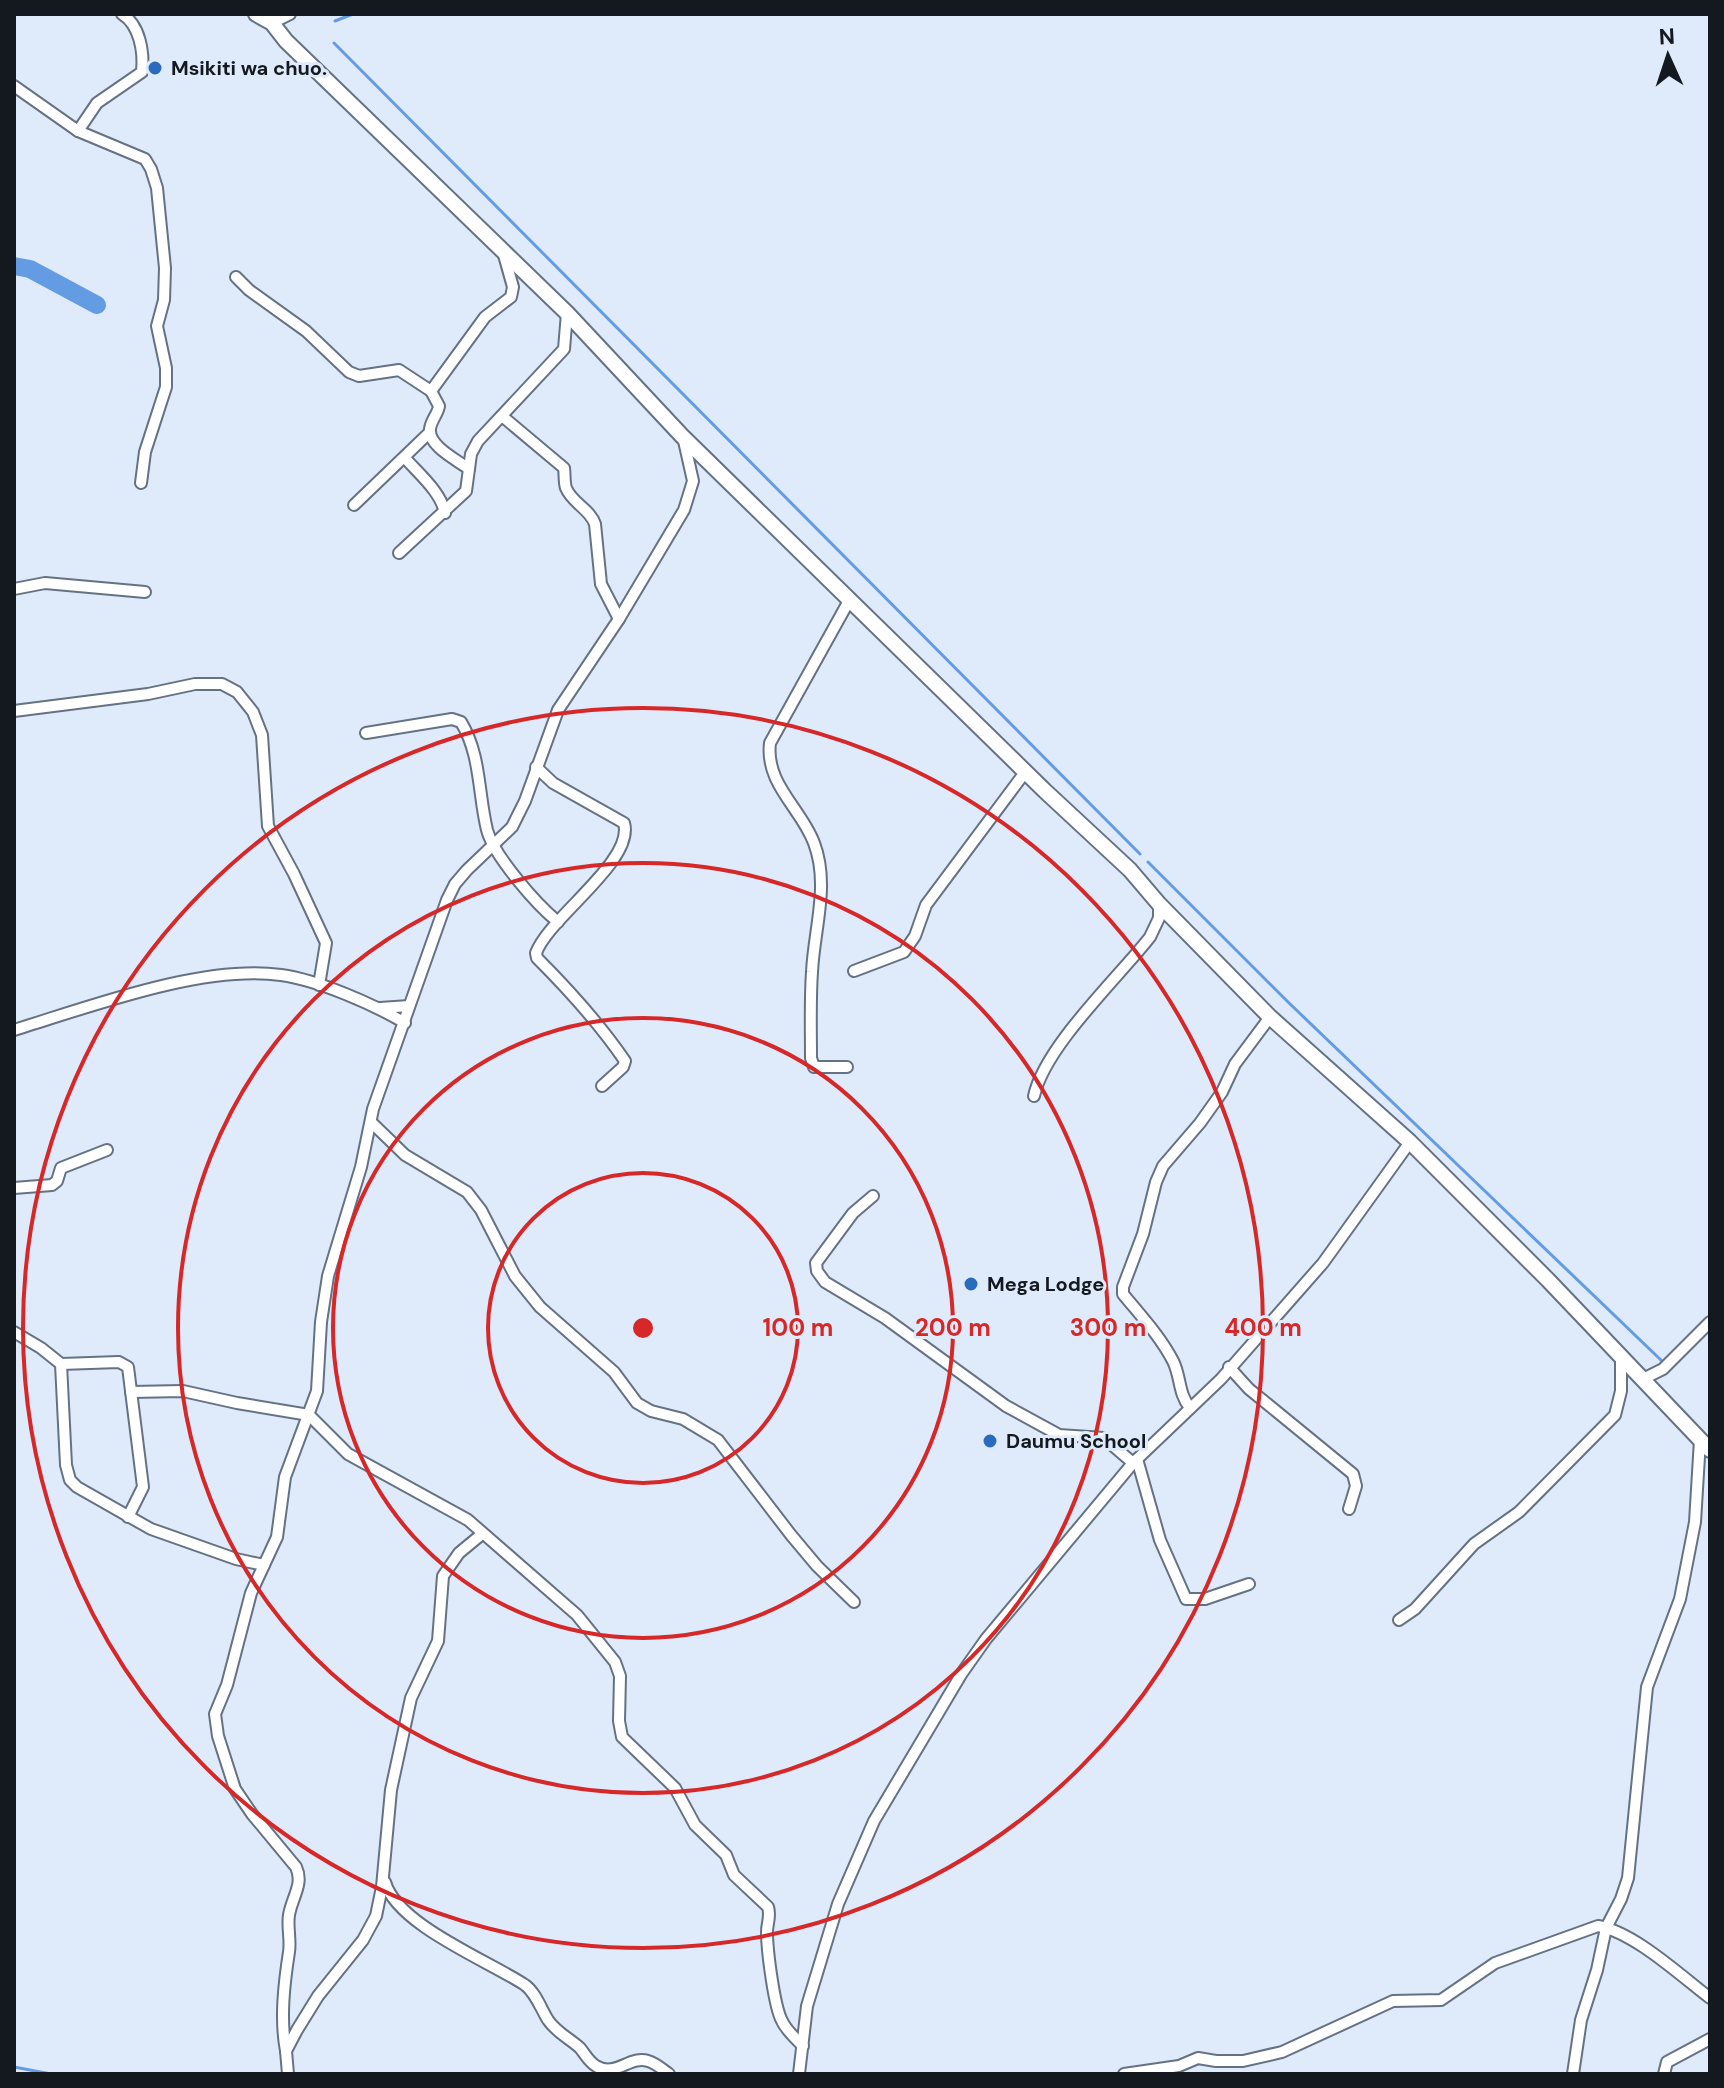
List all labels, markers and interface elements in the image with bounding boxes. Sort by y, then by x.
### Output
north arrow [1628,16,1708,96]
text: N [1658,22,1676,51]
place label: Msikiti wa chuo. [171,55,327,81]
marker: Msikiti wa chuo. [146,59,164,77]
place label: Mega Lodge [987,1271,1104,1297]
marker: Mega Lodge [962,1275,980,1293]
text: 100 m [763,1312,833,1343]
text: 200 m [915,1312,991,1343]
text: 300 m [1070,1312,1146,1343]
text: 400 m [1224,1312,1302,1343]
centre of rings [629,1314,657,1342]
place label: Daumu School [1006,1428,1146,1454]
marker: Daumu School [981,1432,999,1450]

